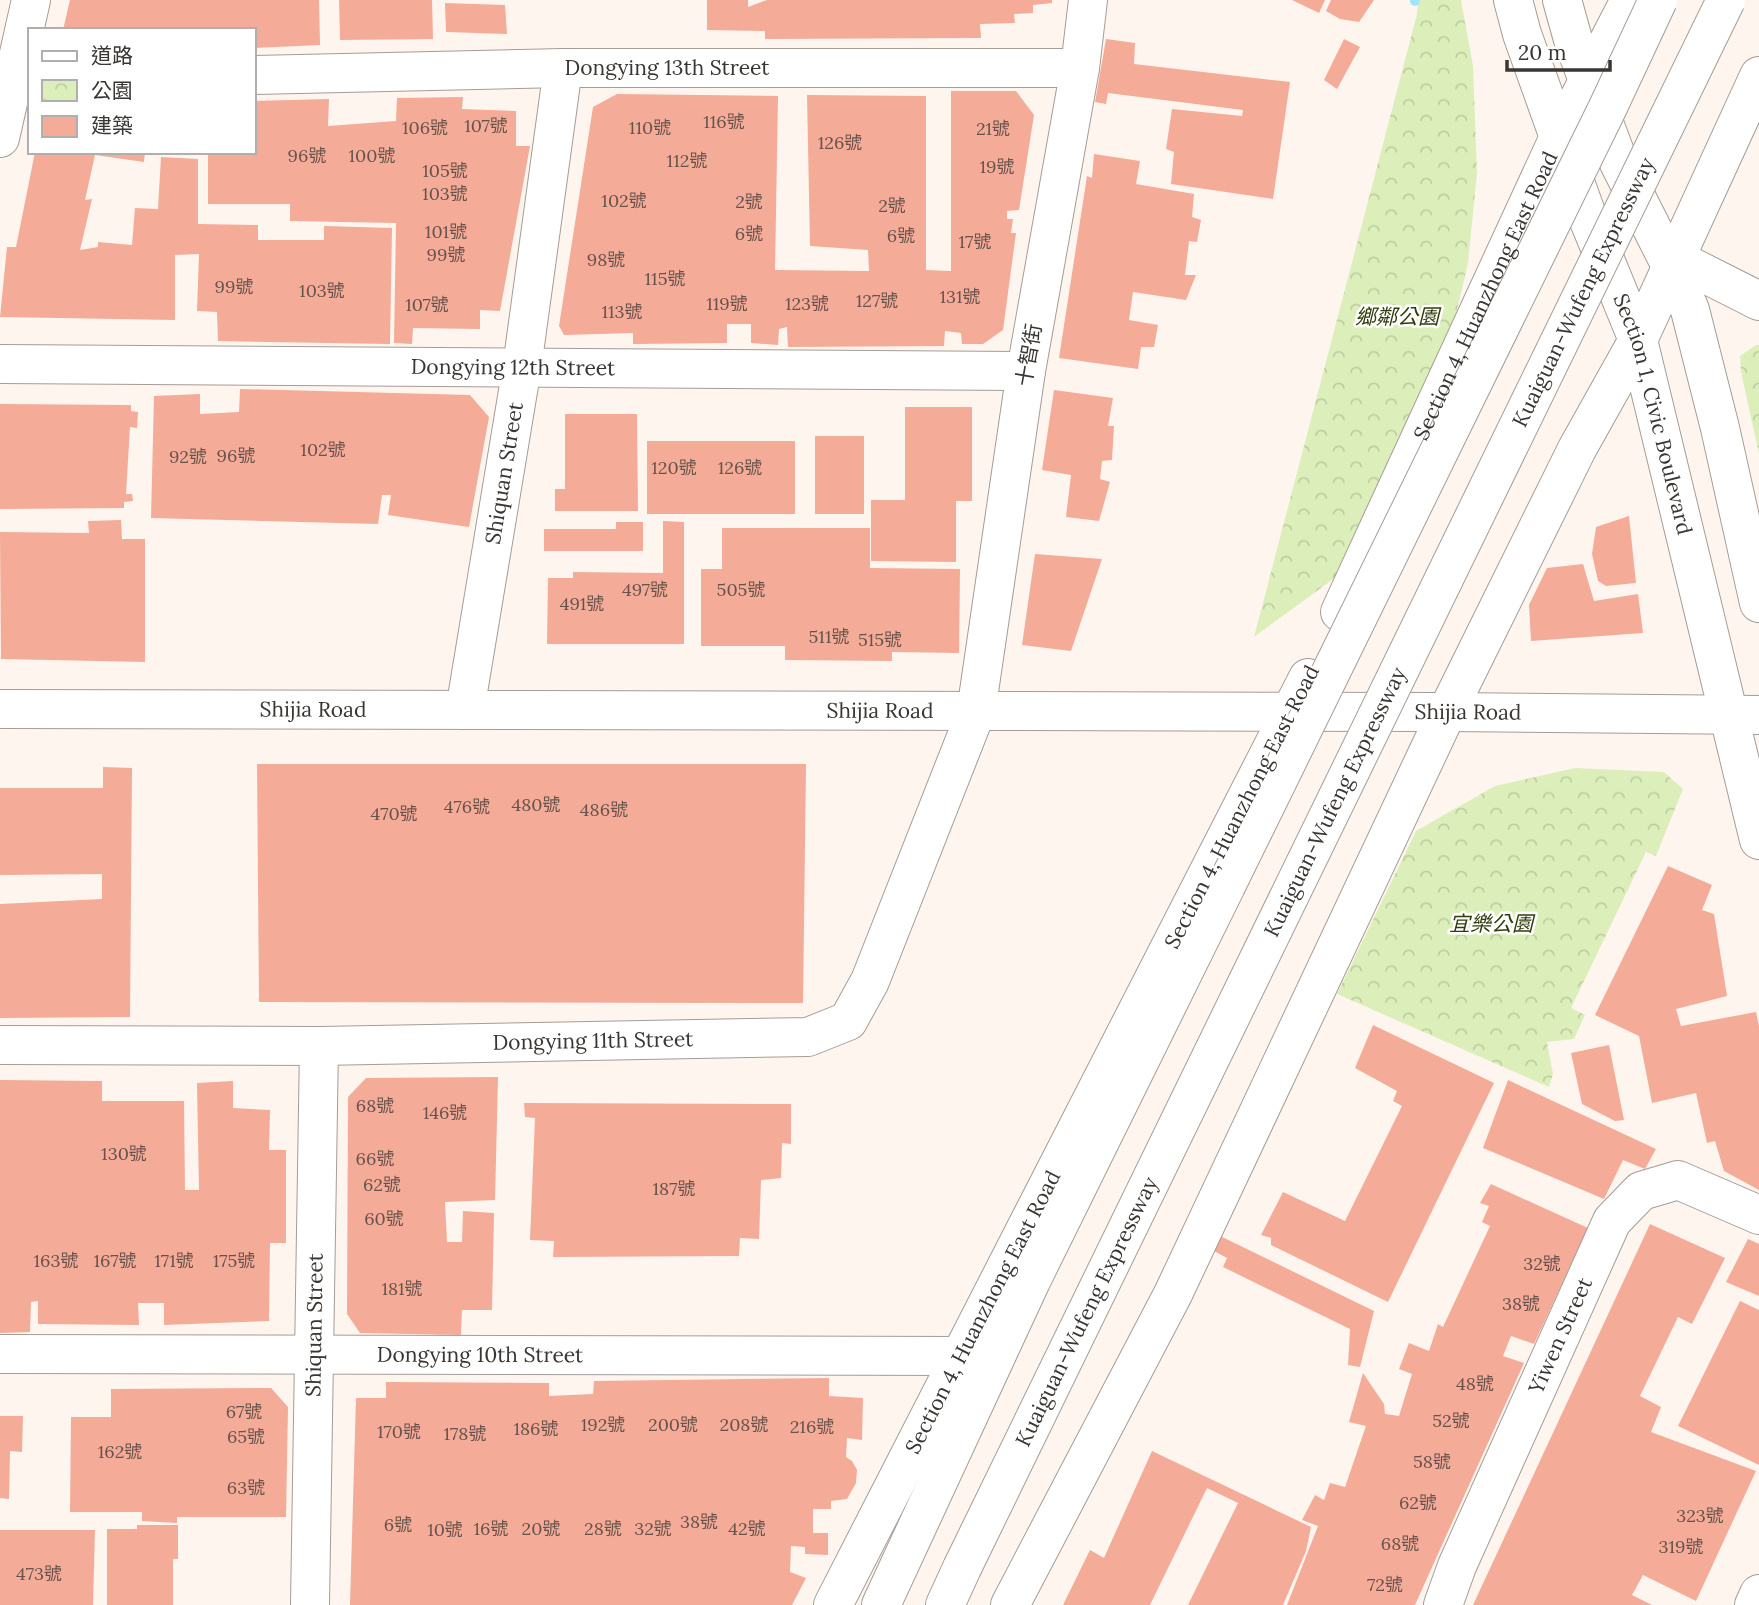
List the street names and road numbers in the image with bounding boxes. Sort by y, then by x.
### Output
street label: Dongying 13th Street [564,54,770,81]
street label: Section 4, Huanzhong East Road [1407,147,1563,444]
street label: Kuaiguan-Wufeng Expressway [1506,153,1660,431]
street label: Section 1, Civic Boulevard [1607,289,1699,537]
street label: 十智街 [1010,322,1047,388]
street label: Dongying 12th Street [411,353,616,381]
street label: Shiquan Street [479,399,529,546]
street label: Section 4, Huanzhong East Road [1158,660,1325,953]
street label: Kuaiguan-Wufeng Expressway [1258,663,1412,941]
street label: Shijia Road [260,696,366,723]
street label: Shijia Road [827,697,933,724]
street label: Shijia Road [1415,698,1522,726]
street label: Dongying 11th Street [492,1025,694,1056]
street label: Section 4, Huanzhong East Road [899,1166,1066,1458]
street label: Kuaiguan-Wufeng Expressway [1009,1172,1164,1451]
street label: Shiquan Street [299,1252,329,1397]
street label: Yiwen Street [1522,1272,1598,1399]
street label: Dongying 10th Street [377,1341,584,1368]

